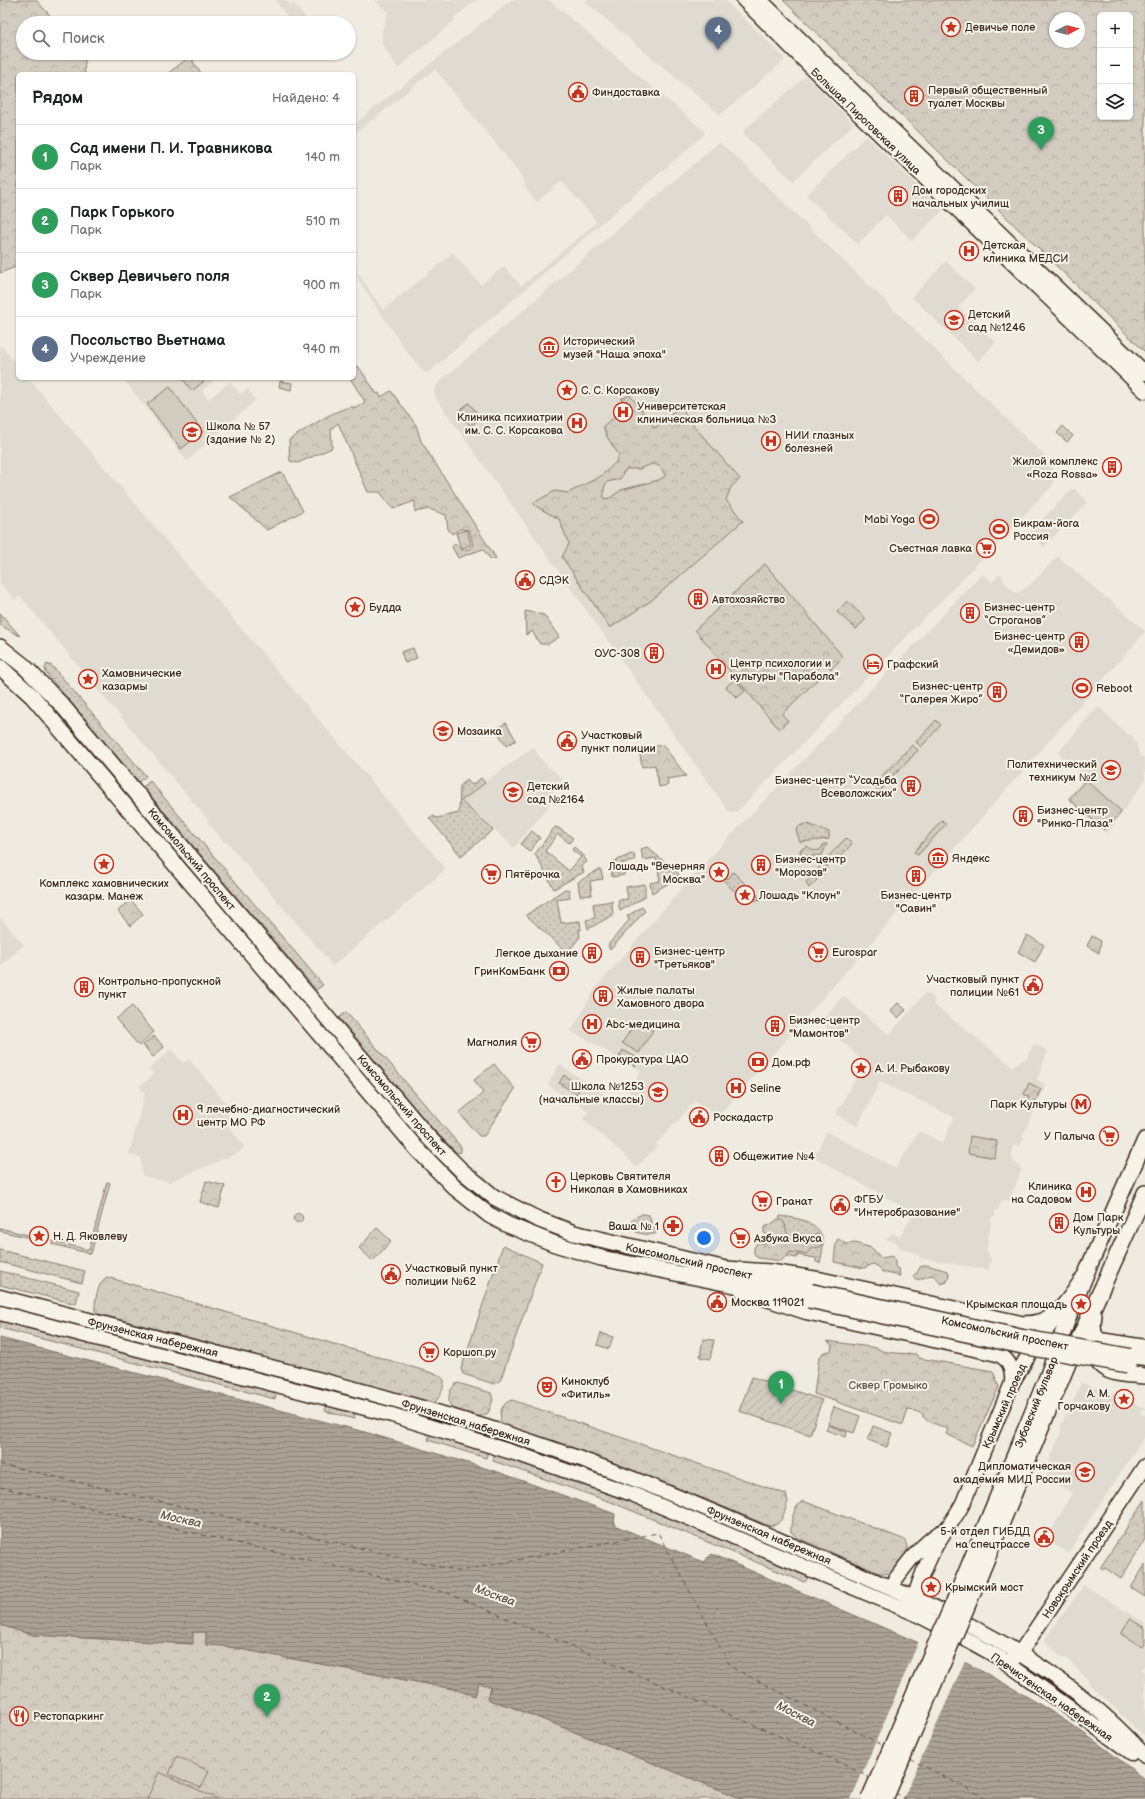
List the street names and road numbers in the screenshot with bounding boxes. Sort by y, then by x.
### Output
street label: Большая Пироговская улица [808,65,924,178]
street label: Комсомольский проспект [145,805,238,913]
street label: Комсомольский проспект [354,1052,449,1159]
street label: Комсомольский проспект [624,1241,754,1282]
street label: Комсомольский проспект [940,1314,1070,1353]
street label: Фрунзенская набережная [86,1315,219,1360]
street label: Зубовский бульвар [1012,1354,1061,1450]
street label: Крымский проезд [980,1361,1029,1451]
street label: Фрунзенская набережная [400,1397,532,1448]
street label: Фрунзенская набережная [705,1503,833,1568]
street label: Новокрымский проезд [1040,1517,1115,1621]
street label: Пречистенская набережная [988,1650,1115,1744]

